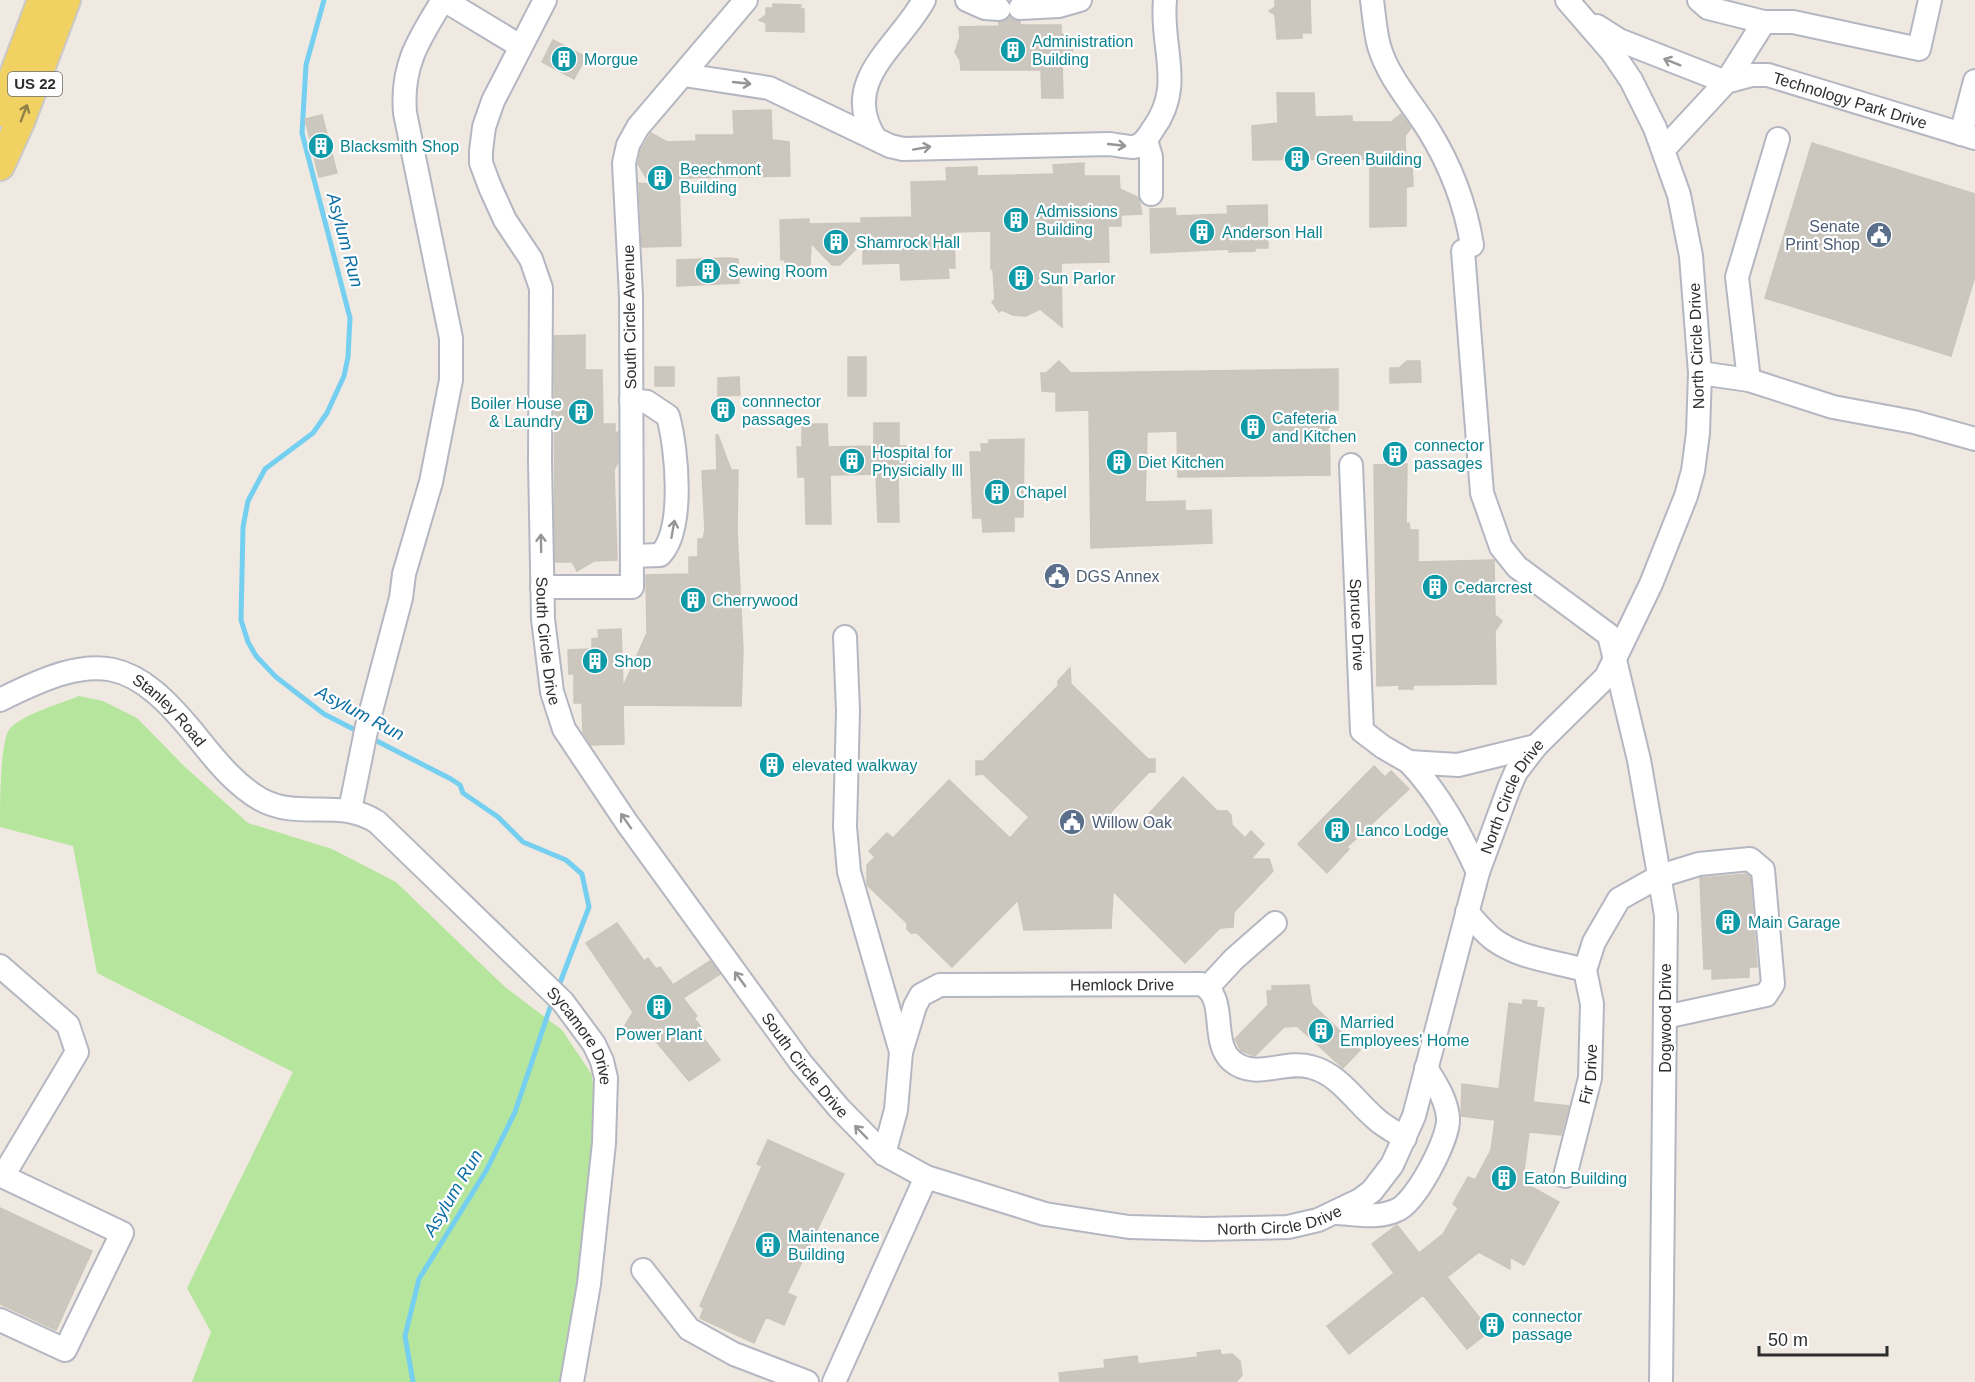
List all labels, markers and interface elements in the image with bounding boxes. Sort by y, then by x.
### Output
place label: Administration Building [1032,33,1133,68]
building icon: Administration Building [998,35,1028,65]
building icon: Morgue [549,44,579,74]
place label: Morgue [584,51,638,68]
one-way arrow [1663,56,1681,67]
street label: Technology Park Drive [1771,69,1929,132]
road number: US 22 [8,72,62,96]
one-way arrow [731,78,751,89]
one-way arrow [19,104,30,123]
building icon: Blacksmith Shop [306,131,336,161]
place label: Blacksmith Shop [340,138,459,155]
one-way arrow [1106,140,1126,151]
one-way arrow [912,142,932,153]
building icon: Green Building [1282,144,1312,174]
place label: Green Building [1316,151,1422,168]
place label: Beechmont Building [680,161,761,196]
building icon: Beechmont Building [645,163,675,193]
water label: Asylum Run [323,190,367,289]
place label: Admissions Building [1036,203,1118,238]
building icon: Admissions Building [1001,205,1031,235]
building icon: Anderson Hall [1187,217,1217,247]
place label: Senate Print Shop [1785,218,1860,253]
public building icon: Senate Print Shop [1864,220,1894,250]
place label: Anderson Hall [1222,224,1323,241]
building icon: Shamrock Hall [821,227,851,257]
place label: Shamrock Hall [856,234,960,251]
street label: South Circle Avenue [620,244,639,389]
building icon: Sewing Room [693,256,723,286]
place label: Sewing Room [728,263,828,280]
building icon: Sun Parlor [1006,263,1036,293]
place label: Sun Parlor [1040,270,1116,287]
street label: North Circle Drive [1686,283,1707,409]
place label: connnector passages [742,393,822,428]
place label: Boiler House & Laundry [470,395,562,430]
building icon: connnector passages [708,395,738,425]
building icon: Boiler House & Laundry [566,397,596,427]
place label: Cafeteria and Kitchen [1272,410,1357,445]
building icon: Cafeteria and Kitchen [1238,412,1268,442]
place label: connector passages [1414,437,1485,472]
building icon: connector passages [1380,439,1410,469]
place label: Hospital for Physicially Ill [872,444,963,479]
building icon: Hospital for Physicially Ill [837,446,867,476]
building icon: Diet Kitchen [1104,447,1134,477]
place label: Diet Kitchen [1138,454,1224,471]
building icon: Chapel [982,477,1012,507]
place label: Chapel [1016,484,1067,501]
one-way arrow [668,520,679,539]
one-way arrow [535,533,547,553]
public building icon: DGS Annex [1042,561,1072,591]
place label: DGS Annex [1076,568,1160,585]
building icon: Cedarcrest [1420,572,1450,602]
street label: South Circle Drive [533,577,564,707]
street label: Spruce Drive [1347,578,1368,672]
place label: Cedarcrest [1454,579,1533,596]
building icon: Cherrywood [678,585,708,615]
place label: Cherrywood [712,592,798,609]
building icon: Shop [580,646,610,676]
place label: Shop [614,653,651,670]
street label: Stanley Road [130,671,209,750]
water label: Asylum Run [312,681,408,745]
street label: North Circle Drive [1477,736,1547,856]
building icon: elevated walkway [757,750,787,780]
place label: elevated walkway [792,757,917,774]
public building icon: Willow Oak [1057,807,1087,837]
one-way arrow [620,814,632,830]
place label: Willow Oak [1092,814,1173,831]
building icon: Lanco Lodge [1322,815,1352,845]
place label: Lanco Lodge [1356,822,1449,839]
building icon: Main Garage [1713,907,1743,937]
place label: Main Garage [1748,914,1841,931]
street label: Dogwood Drive [1657,963,1674,1073]
one-way arrow [734,972,746,988]
street label: Hemlock Drive [1070,976,1174,994]
street label: Sycamore Drive [544,984,614,1085]
building icon: Power Plant [644,992,674,1022]
street label: South Circle Drive [758,1009,852,1121]
place label: Married Employees' Home [1340,1014,1469,1049]
building icon: Married Employees' Home [1306,1016,1336,1046]
place label: Power Plant [616,1026,703,1043]
street label: Fir Drive [1576,1044,1600,1106]
one-way arrow [854,1124,868,1139]
water label: Asylum Run [419,1146,487,1241]
building icon: Eaton Building [1489,1163,1519,1193]
place label: Eaton Building [1524,1170,1627,1187]
street label: North Circle Drive [1217,1202,1344,1238]
place label: Maintenance Building [788,1228,880,1263]
building icon: Maintenance Building [753,1230,783,1260]
place label: connector passage [1512,1308,1583,1343]
building icon: connector passage [1477,1310,1507,1340]
scale bar [1759,1319,1886,1357]
text: 50 m [1768,1330,1808,1350]

